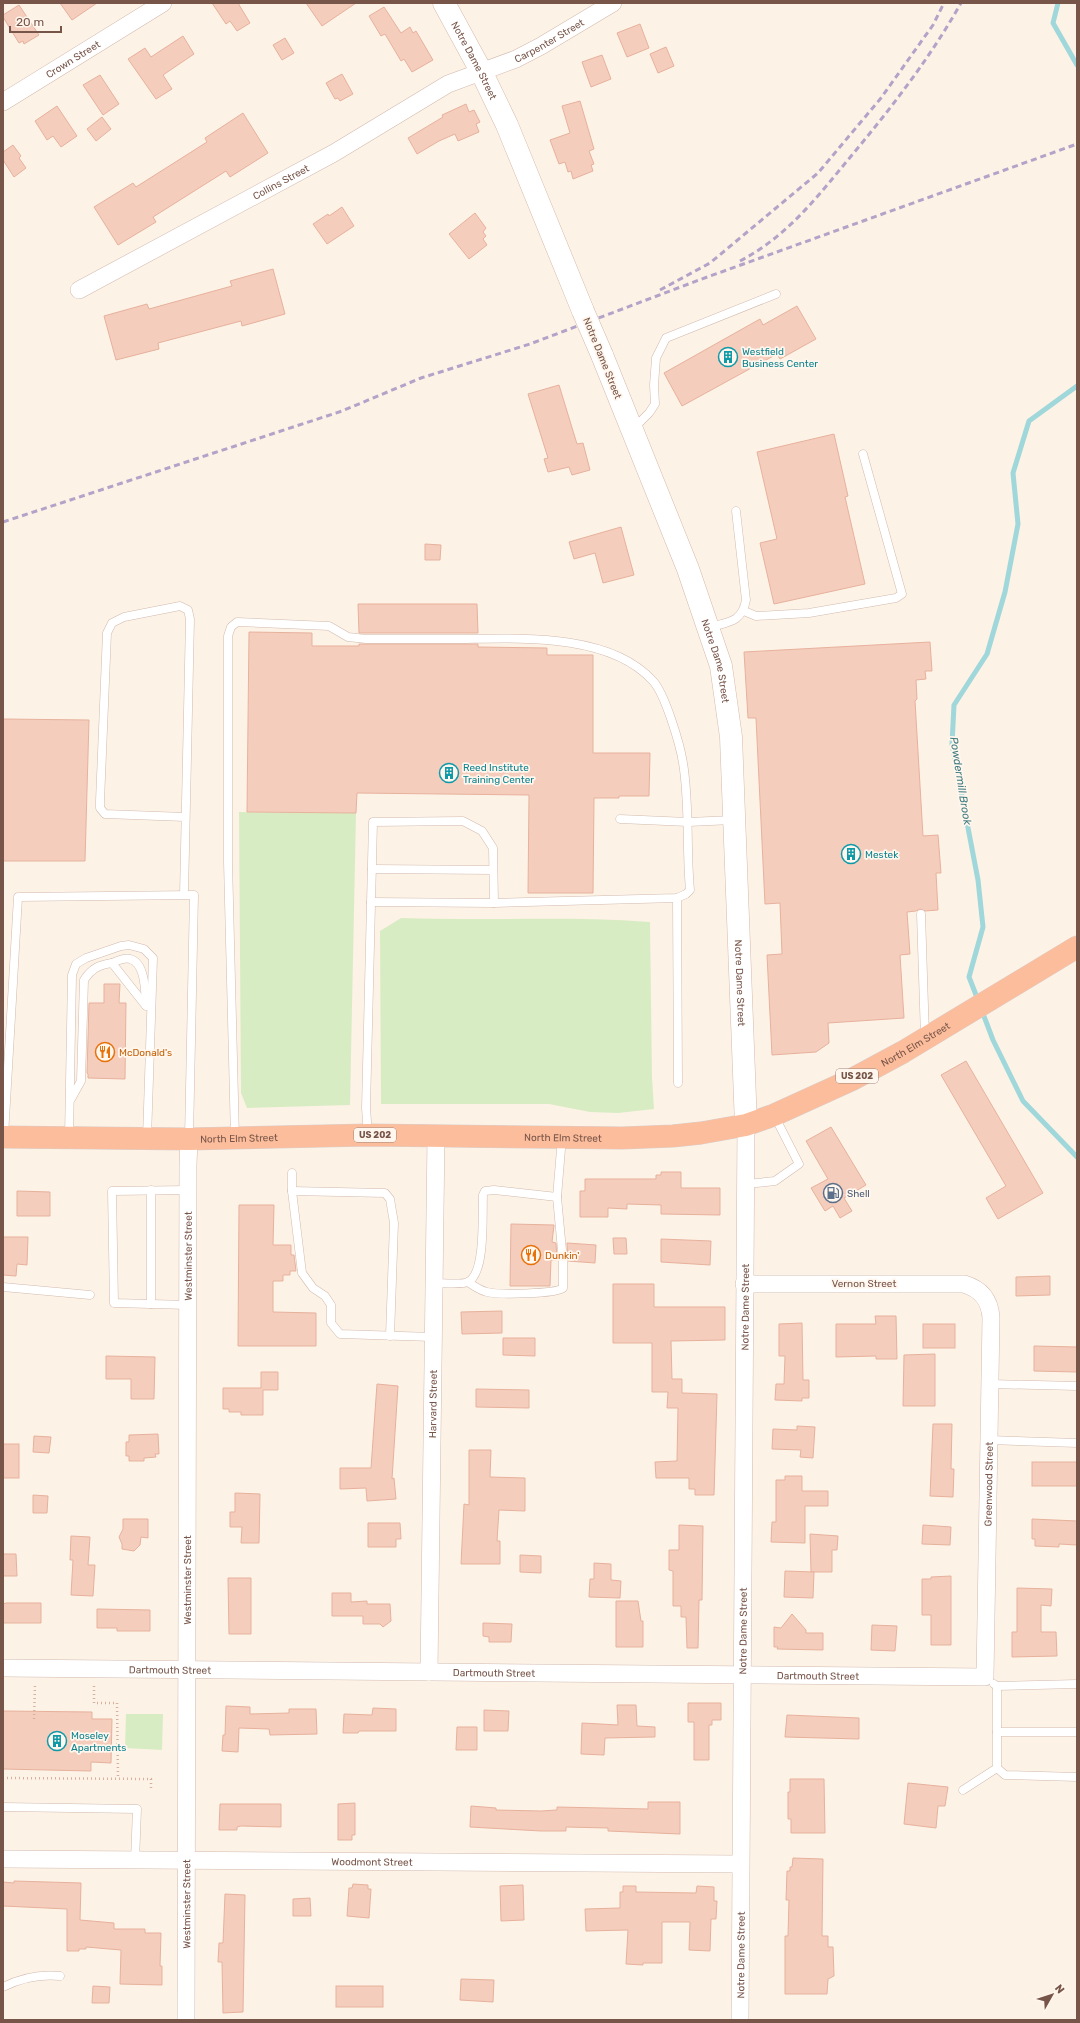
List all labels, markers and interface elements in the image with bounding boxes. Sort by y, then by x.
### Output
scale bar [10,8,61,34]
text: 20 m [16,15,44,29]
street label: Carpenter Street [513,17,586,66]
street label: Notre Dame Street [448,20,499,102]
street label: Crown Street [44,38,103,81]
street label: Collins Street [251,162,312,203]
street label: Notre Dame Street [580,316,624,401]
building icon: Westfield Business Center [717,346,739,368]
place label: Westfield Business Center [742,346,818,370]
street label: Notre Dame Street [698,618,731,704]
water label: Powdermill Brook [947,736,974,826]
building icon: Reed Institute Training Center [438,762,460,784]
place label: Reed Institute Training Center [463,762,534,786]
building icon: Mestek [840,843,862,865]
place label: Mestek [865,849,899,861]
street label: Notre Dame Street [732,940,747,1027]
street label: North Elm Street [879,1020,953,1070]
restaurant icon: McDonald's [94,1041,116,1063]
place label: McDonald's [119,1047,172,1059]
road number: US 202 [836,1069,878,1083]
road number: US 202 [354,1128,396,1142]
street label: North Elm Street [200,1132,278,1146]
street label: North Elm Street [524,1132,602,1145]
fuel station icon: Shell [822,1182,844,1204]
place label: Shell [847,1188,870,1200]
street label: Westminster Street [183,1211,195,1301]
restaurant icon: Dunkin' [520,1244,542,1266]
place label: Dunkin' [545,1250,580,1262]
street label: Notre Dame Street [739,1264,752,1350]
street label: Vernon Street [832,1278,896,1290]
street label: Harvard Street [427,1370,440,1438]
street label: Greenwood Street [983,1442,996,1526]
street label: Westminster Street [182,1535,194,1625]
street label: Notre Dame Street [737,1588,750,1674]
street label: Dartmouth Street [129,1664,211,1677]
street label: Dartmouth Street [453,1667,535,1680]
street label: Dartmouth Street [777,1670,859,1683]
building icon: Moseley Apartments [46,1730,68,1752]
place label: Moseley Apartments [71,1730,126,1754]
street label: Woodmont Street [331,1856,413,1869]
street label: Westminster Street [181,1859,193,1949]
street label: Notre Dame Street [735,1912,748,1998]
north arrow [1032,1975,1072,2015]
text: N [1052,1982,1067,1996]

